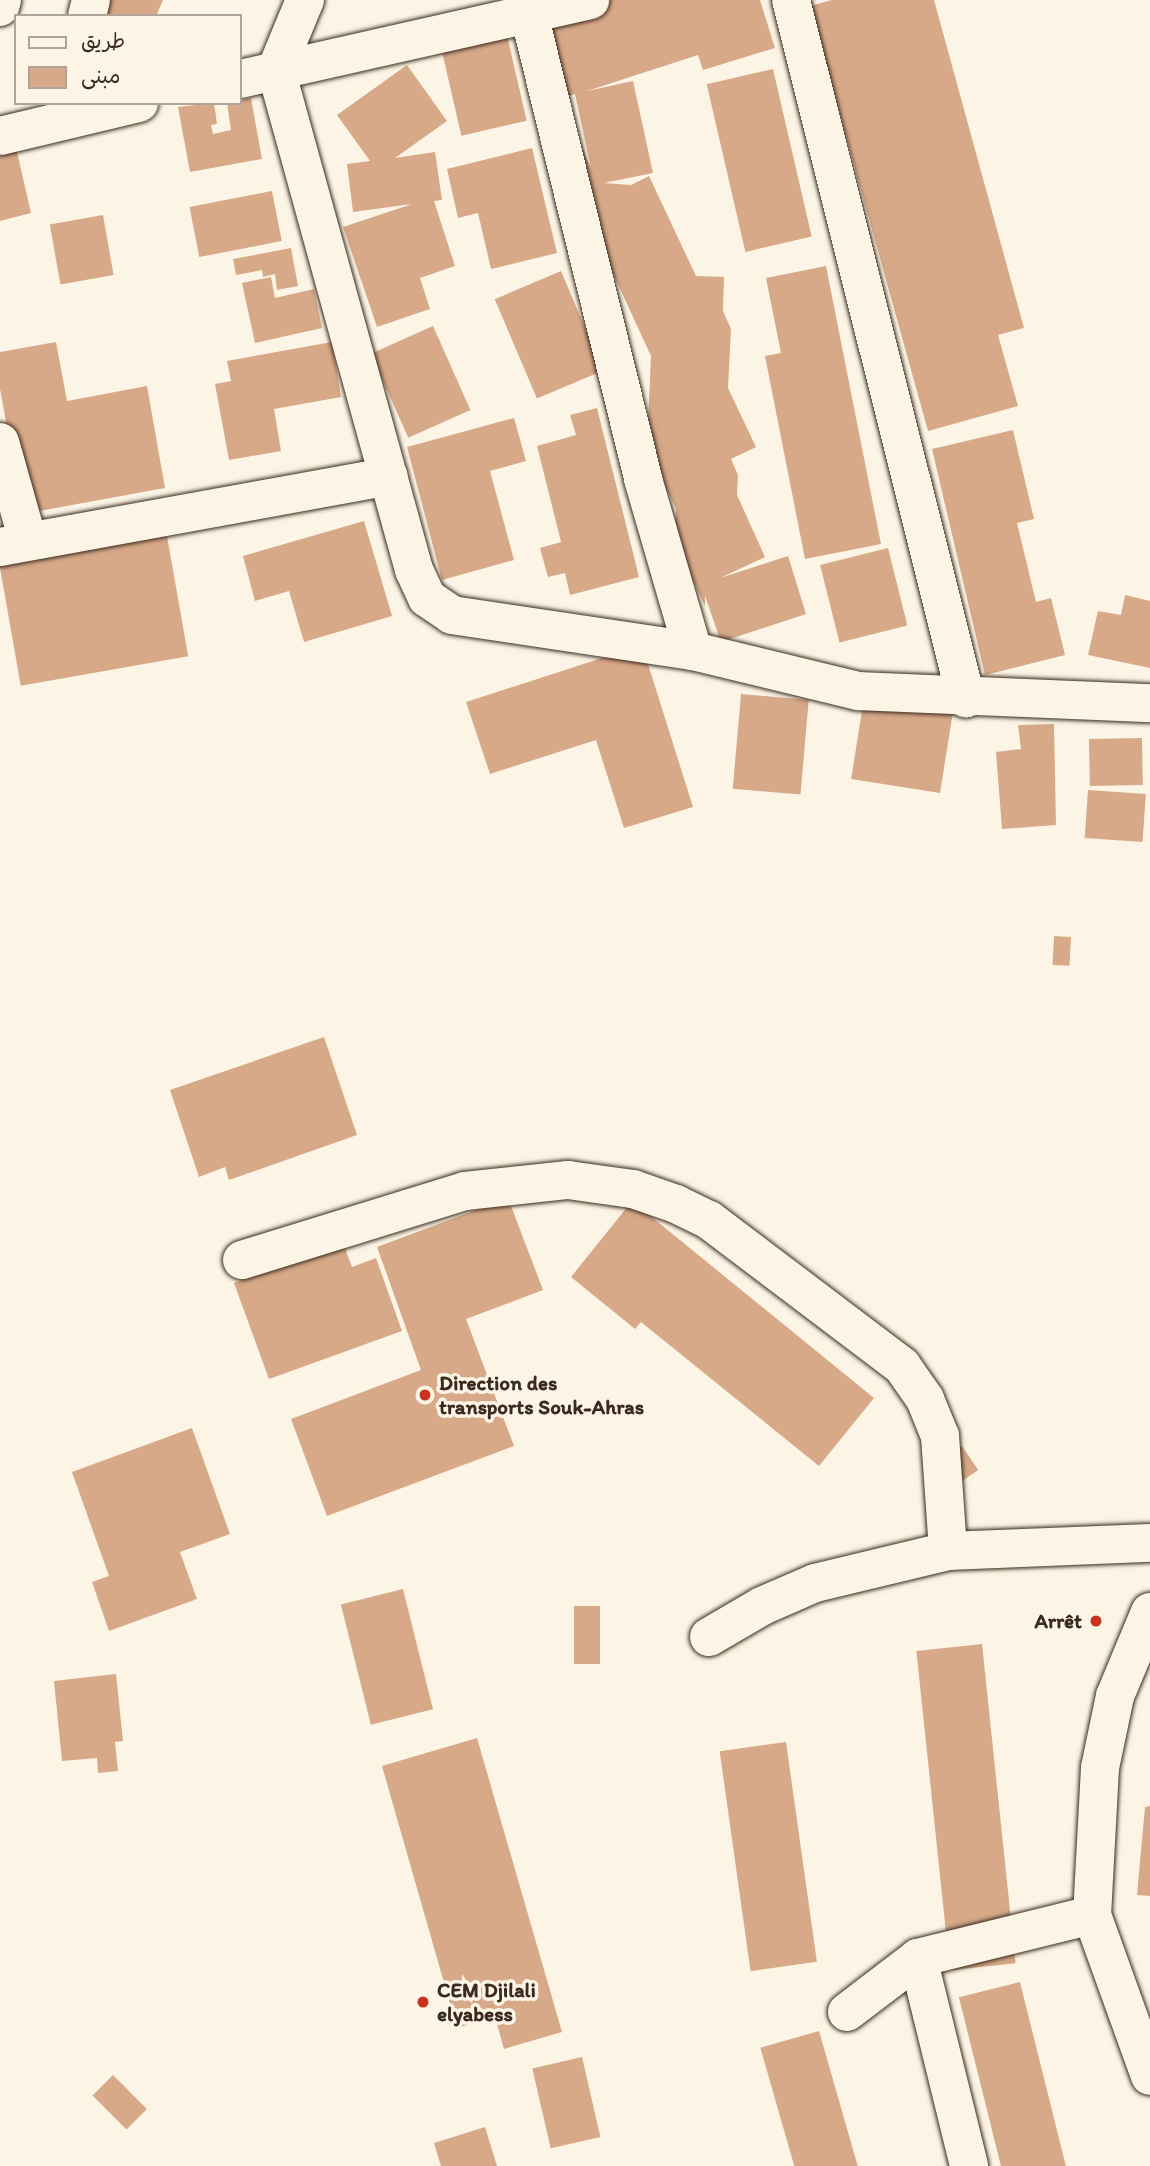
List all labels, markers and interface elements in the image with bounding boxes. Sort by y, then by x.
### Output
legend [14,14,242,105]
text: طريق [81,28,125,53]
text: مبنى [81,63,120,88]
place label: Direction des transports Souk-Ahras [439,1370,644,1420]
marker: Direction des transports Souk-Ahras [417,1387,433,1403]
place label: Arrêt [1034,1608,1082,1634]
marker: Arrêt [1088,1613,1104,1629]
place label: CEM Djilali elyabess [437,1977,536,2027]
marker: CEM Djilali elyabess [415,1994,431,2010]

